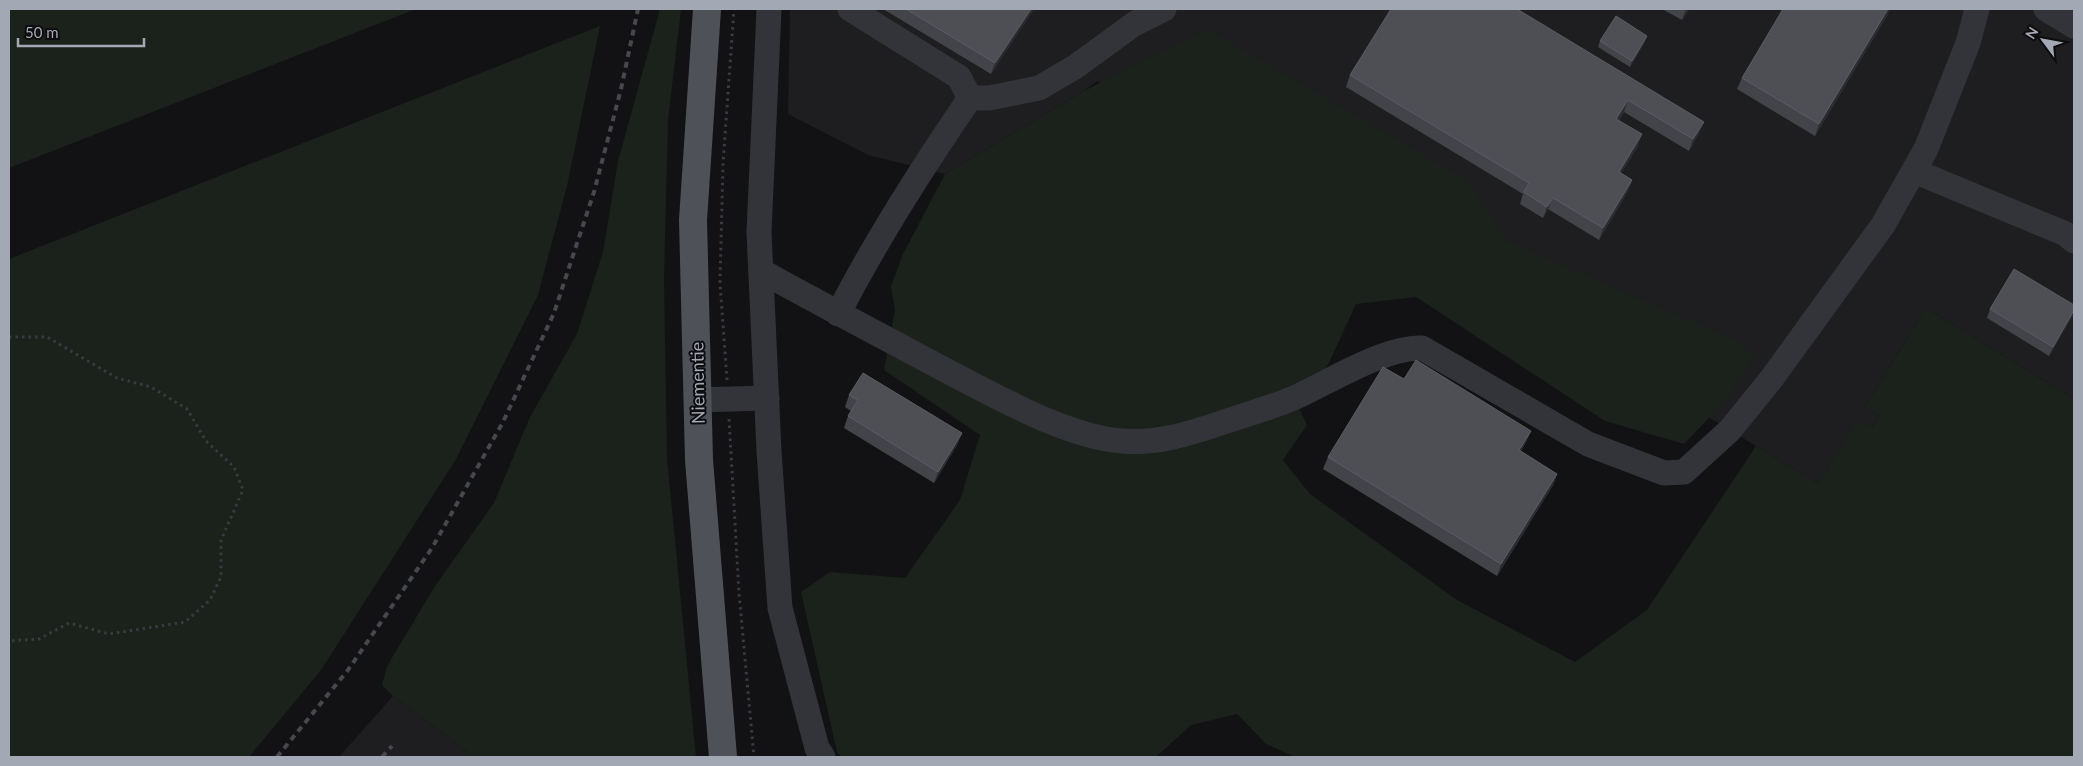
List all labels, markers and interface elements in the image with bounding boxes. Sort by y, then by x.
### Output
scale bar [18,15,144,47]
north arrow [2018,15,2068,65]
text: 50 m [25,23,59,41]
text: N [2021,24,2042,42]
street label: Niementie [685,342,709,424]

